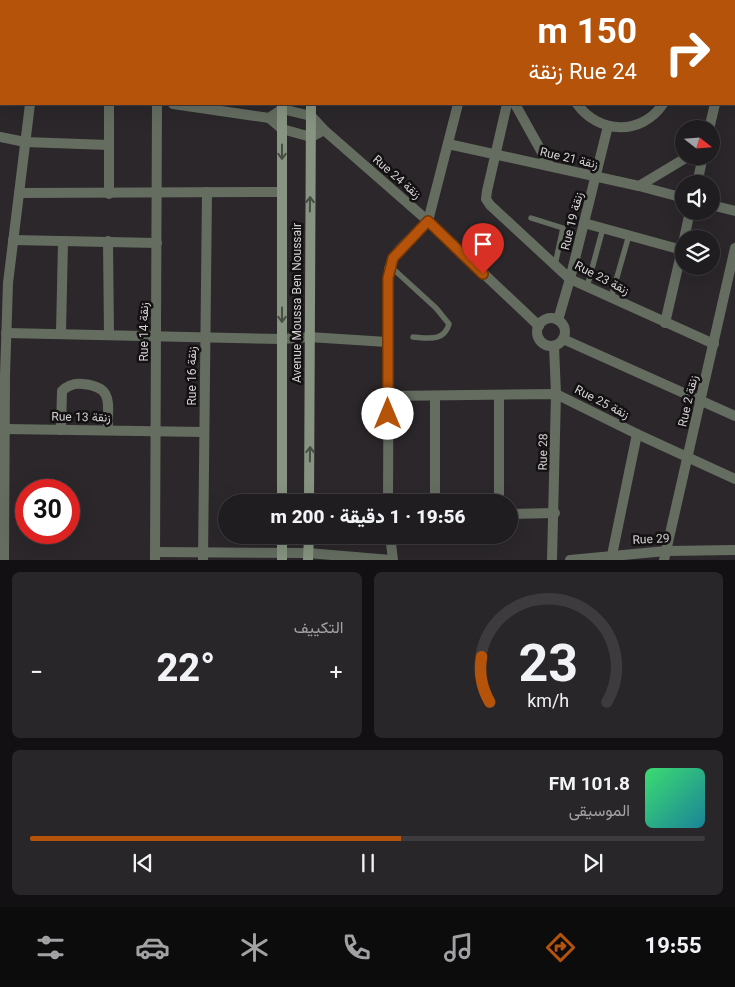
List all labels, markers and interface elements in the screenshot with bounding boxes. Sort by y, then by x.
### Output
text: 150 m [538,7,637,62]
icon: right [655,20,720,85]
text: Rue 24 زنقة [528,56,637,91]
north arrow [675,120,720,165]
map controls [675,120,720,275]
one-way arrow [277,144,287,160]
street label: Rue 21 زنقة [538,144,600,174]
street label: Rue 24 زنقة [368,152,425,204]
button: sound [675,175,720,220]
street label: Rue 19 زنقة [557,190,589,252]
one-way arrow [305,196,315,212]
street label: Avenue Moussa Ben Noussair [289,223,307,383]
pin [462,223,504,274]
icon: arrive [469,230,497,258]
button: layers [675,230,720,275]
street label: Rue 23 زنقة [571,257,632,300]
street label: Rue 14 زنقة [136,302,154,362]
one-way arrow [277,306,287,323]
street label: Rue 16 زنقة [184,346,202,406]
street label: Rue 2 زنقة [674,374,704,429]
street label: Rue 25 زنقة [571,381,632,424]
position arrow [361,387,413,439]
street label: Rue 13 زنقة [51,408,111,428]
street label: Rue 28 [535,433,553,471]
one-way arrow [305,446,315,462]
speed limit sign: 30 [15,479,80,544]
text: 19:56 · 1 دقيقة · 200 m [270,504,466,533]
street label: Rue 29 [632,530,670,550]
text: التكييف [294,617,344,642]
text: 23 [518,628,578,709]
text: 22° [156,642,215,701]
text: − [30,650,43,694]
text: + [328,650,343,694]
text: km/h [527,689,569,717]
text: 101.8 FM [549,771,630,800]
text: الموسيقى [569,800,630,825]
icon: previous [129,849,157,877]
icon: pause [354,849,382,877]
icon: next [579,849,607,877]
icon: filters [33,930,68,965]
icon: car [135,930,170,965]
icon: climate [237,930,272,965]
icon: phone [339,930,374,965]
icon: music [441,930,476,965]
icon: directions [543,930,578,965]
text: 19:55 [645,930,702,965]

